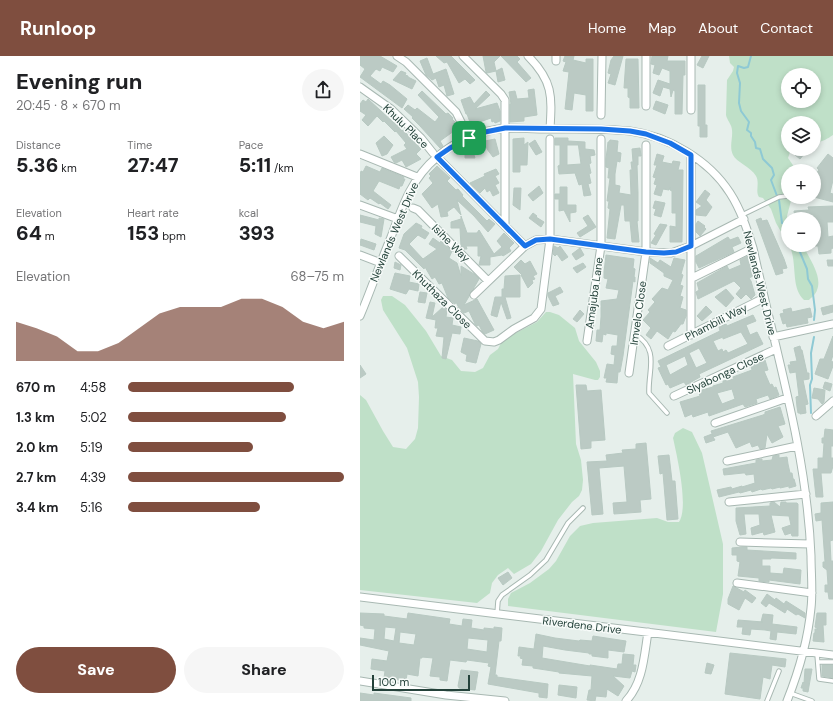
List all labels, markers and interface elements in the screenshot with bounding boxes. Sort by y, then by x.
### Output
text: Runloop [20,16,96,41]
text: Home [588,19,626,37]
text: Map [648,19,676,37]
text: About [698,19,738,37]
text: Contact [760,19,813,37]
text: Evening run [16,67,142,96]
map controls [781,68,821,252]
button: locate [781,68,821,108]
button: share [302,69,344,111]
text: 20:45 · 8 × 670 m [16,97,121,114]
street label: Khulu Place [380,101,432,151]
button: layers [781,116,821,156]
pin [452,121,486,155]
icon: arrive [458,127,480,149]
text: Distance [16,138,61,152]
text: Time [127,138,152,152]
text: Pace [239,138,263,152]
text: 5.36 [16,152,58,178]
text: 27:47 [127,152,179,178]
text: 5:11 [239,152,271,178]
text: km [58,161,77,175]
text: /km [271,161,294,175]
button: + [781,164,821,204]
street label: Newlands West Drive [367,180,421,284]
text: Elevation [16,206,62,220]
text: Heart rate [127,206,179,220]
text: kcal [239,206,259,220]
button: − [781,212,821,252]
text: 64 [16,220,42,246]
text: 153 [127,220,159,246]
text: 393 [239,220,275,246]
street label: Isihe Way [429,221,473,265]
text: m [42,229,55,243]
text: bpm [159,229,186,243]
street label: Newlands West Drive [740,229,780,337]
street label: Amajuba Lane [582,256,606,330]
street label: Khuthaza Close [409,266,475,332]
text: Elevation [16,268,70,285]
text: 68–75 m [290,268,344,285]
street label: Imvelo Close [627,280,649,346]
street label: Phambili Way [682,300,750,344]
street label: Slyabonga Close [684,349,766,397]
text: 670 m [16,379,55,396]
text: 4:58 [80,379,106,396]
text: 1.3 km [16,409,55,426]
text: 5:02 [80,409,107,426]
text: 2.0 km [16,439,58,456]
text: 5:19 [80,439,103,456]
text: 2.7 km [16,469,56,486]
text: 4:39 [80,469,106,486]
text: 3.4 km [16,499,58,516]
text: 5:16 [80,499,103,516]
street label: Riverdene Drive [542,613,622,637]
button: Save [16,647,176,693]
button: Share [184,647,344,693]
scale bar [372,673,470,692]
text: 100 m [378,675,409,689]

